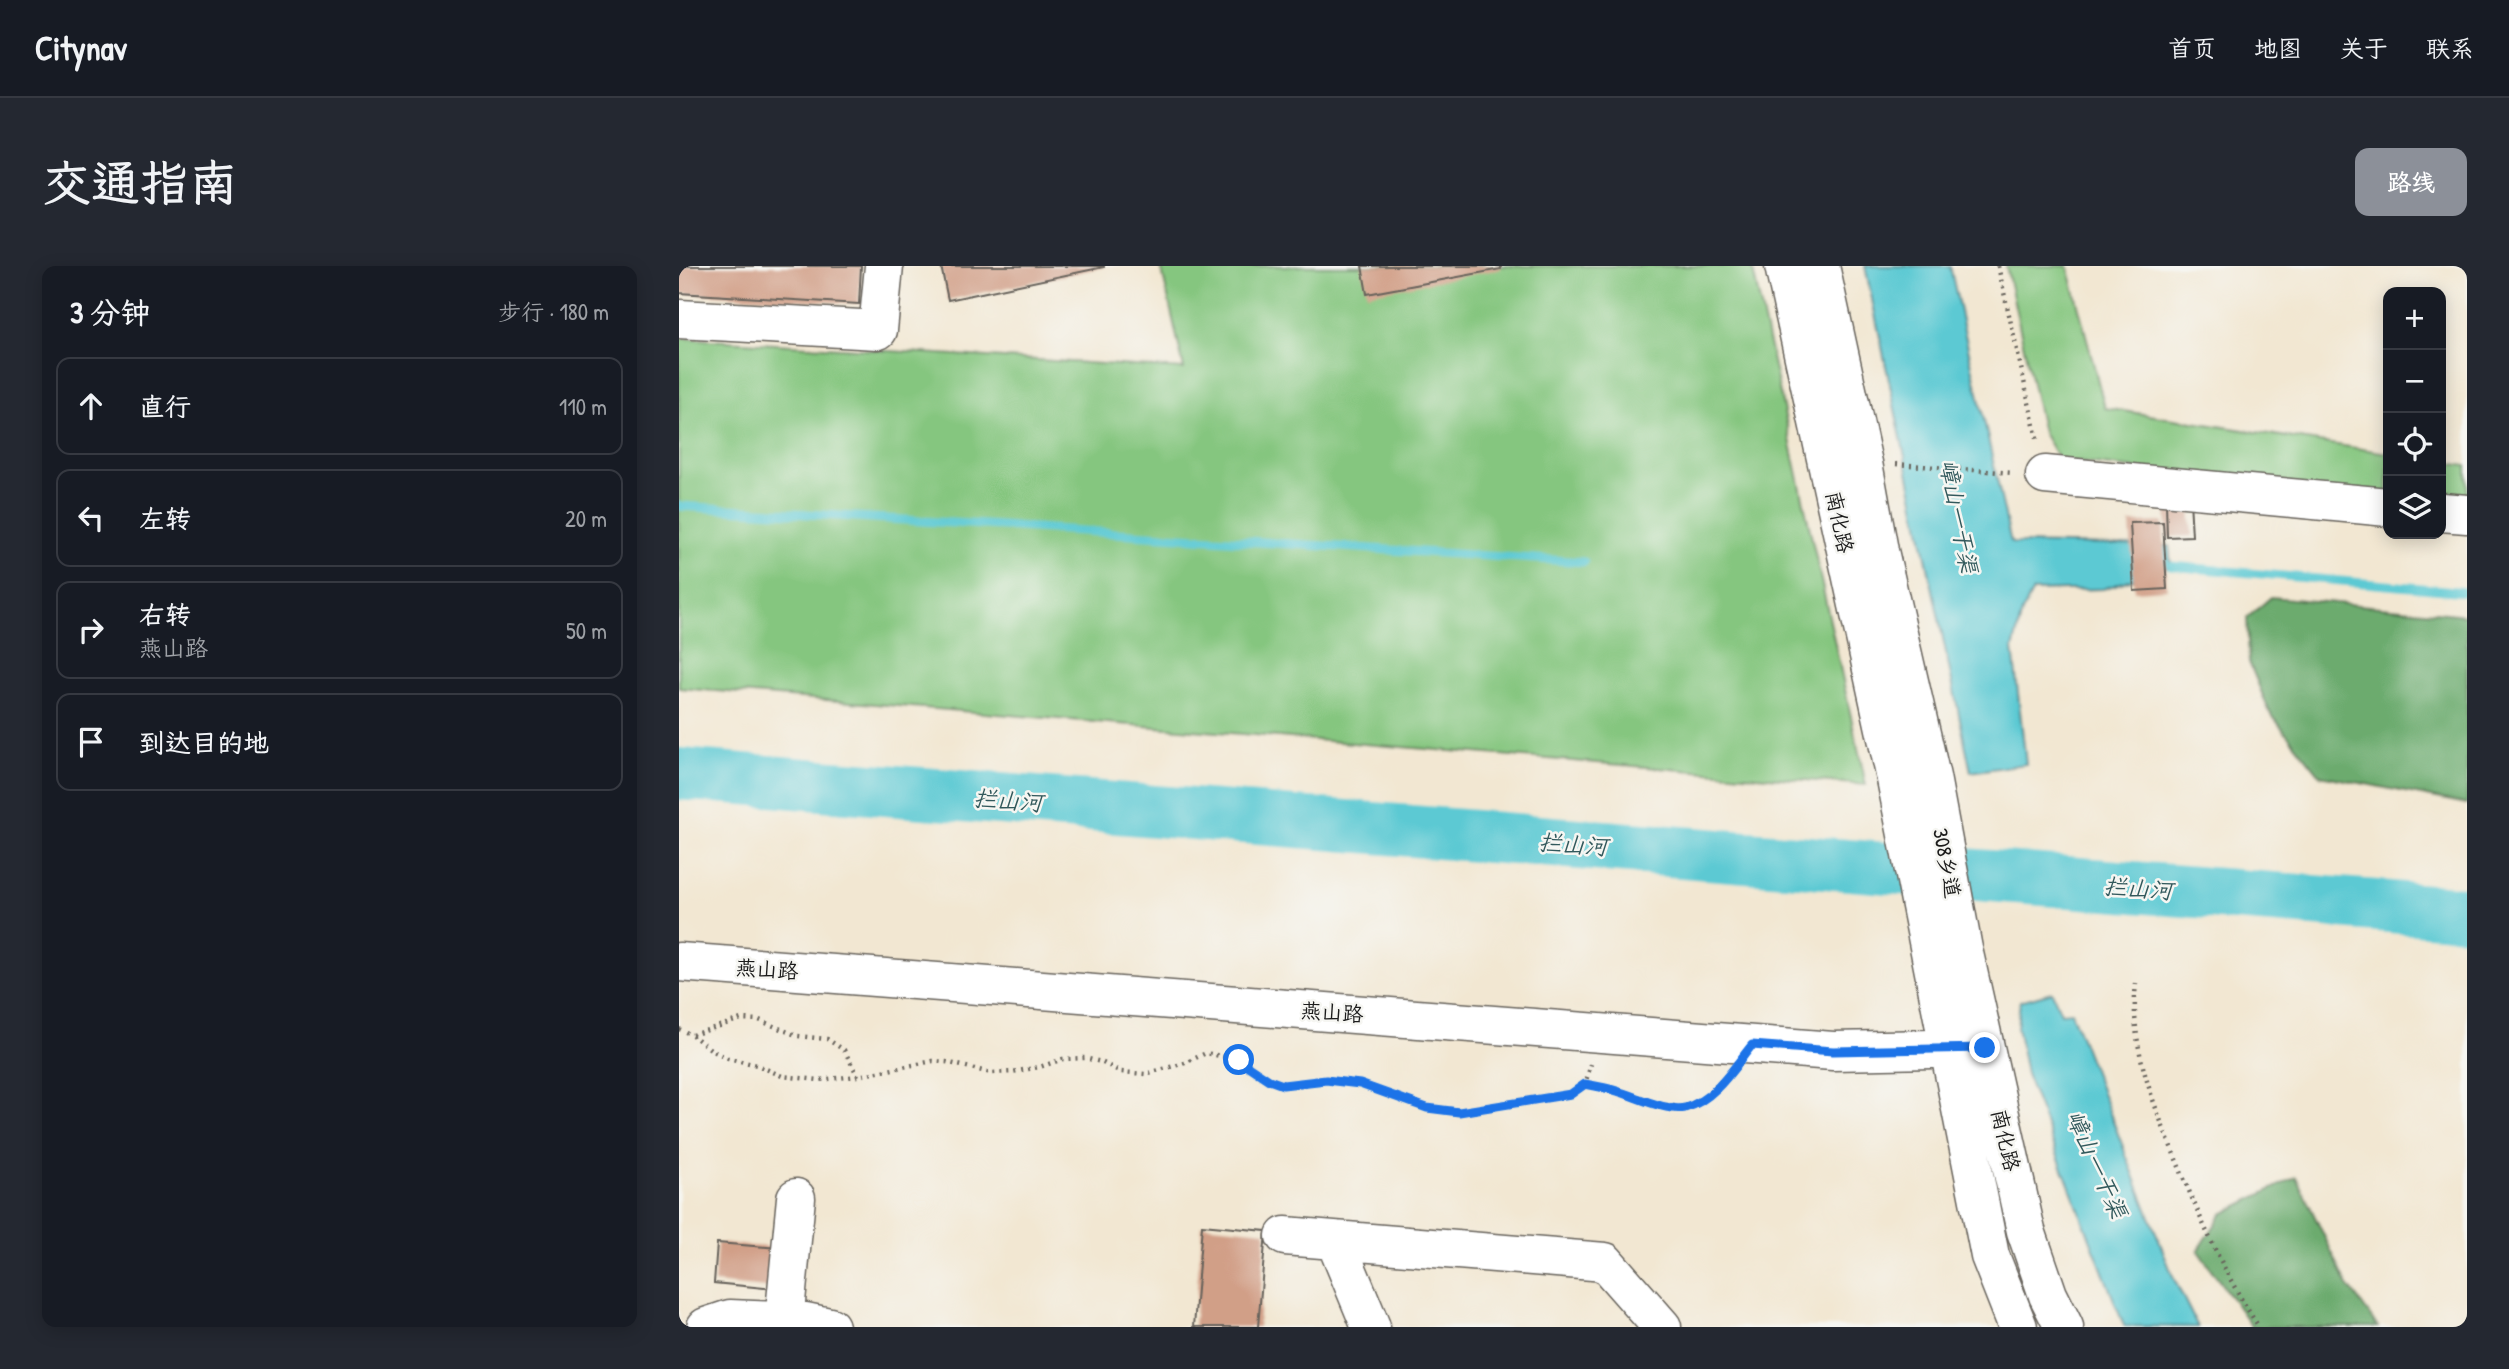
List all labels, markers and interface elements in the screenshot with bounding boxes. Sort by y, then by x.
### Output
text: Citynav [35,26,127,70]
text: 首页 [2168,32,2216,64]
text: 地图 [2254,32,2302,64]
text: 关于 [2340,32,2388,64]
text: 联系 [2426,32,2474,64]
button: 路线 [2355,148,2467,216]
text: 交通指南 [42,149,238,215]
map controls [2383,287,2446,539]
button: + [2383,287,2446,350]
text: 3 分钟 [70,292,150,332]
text: 步行 · 180 m [498,296,609,327]
button: − [2383,350,2446,413]
icon: ahead [72,387,110,425]
text: 直行 [139,389,191,424]
text: 110 m [559,391,607,422]
button: locate [2383,413,2446,476]
water label: 嶂山一干渠 [1933,457,1986,577]
button: layers [2383,476,2446,539]
street label: 南化路 [1819,488,1861,556]
icon: left [72,499,110,537]
text: 左转 [139,501,191,536]
text: 20 m [565,503,607,534]
text: 右转 [139,597,191,632]
icon: right [72,611,110,649]
text: 50 m [566,615,607,646]
text: 燕山路 [139,632,208,663]
icon: arrive [72,723,110,761]
text: 到达目的地 [139,725,269,760]
water label: 拦山河 [973,782,1047,818]
water label: 拦山河 [1538,826,1612,862]
street label: 308乡道 [1926,826,1968,900]
water label: 拦山河 [2103,870,2177,906]
street label: 燕山路 [735,952,799,986]
street label: 燕山路 [1300,995,1364,1029]
route end [1969,1032,2000,1063]
route start [1223,1044,1254,1075]
water label: 嶂山一干渠 [2059,1105,2135,1225]
street label: 南化路 [1985,1106,2027,1174]

